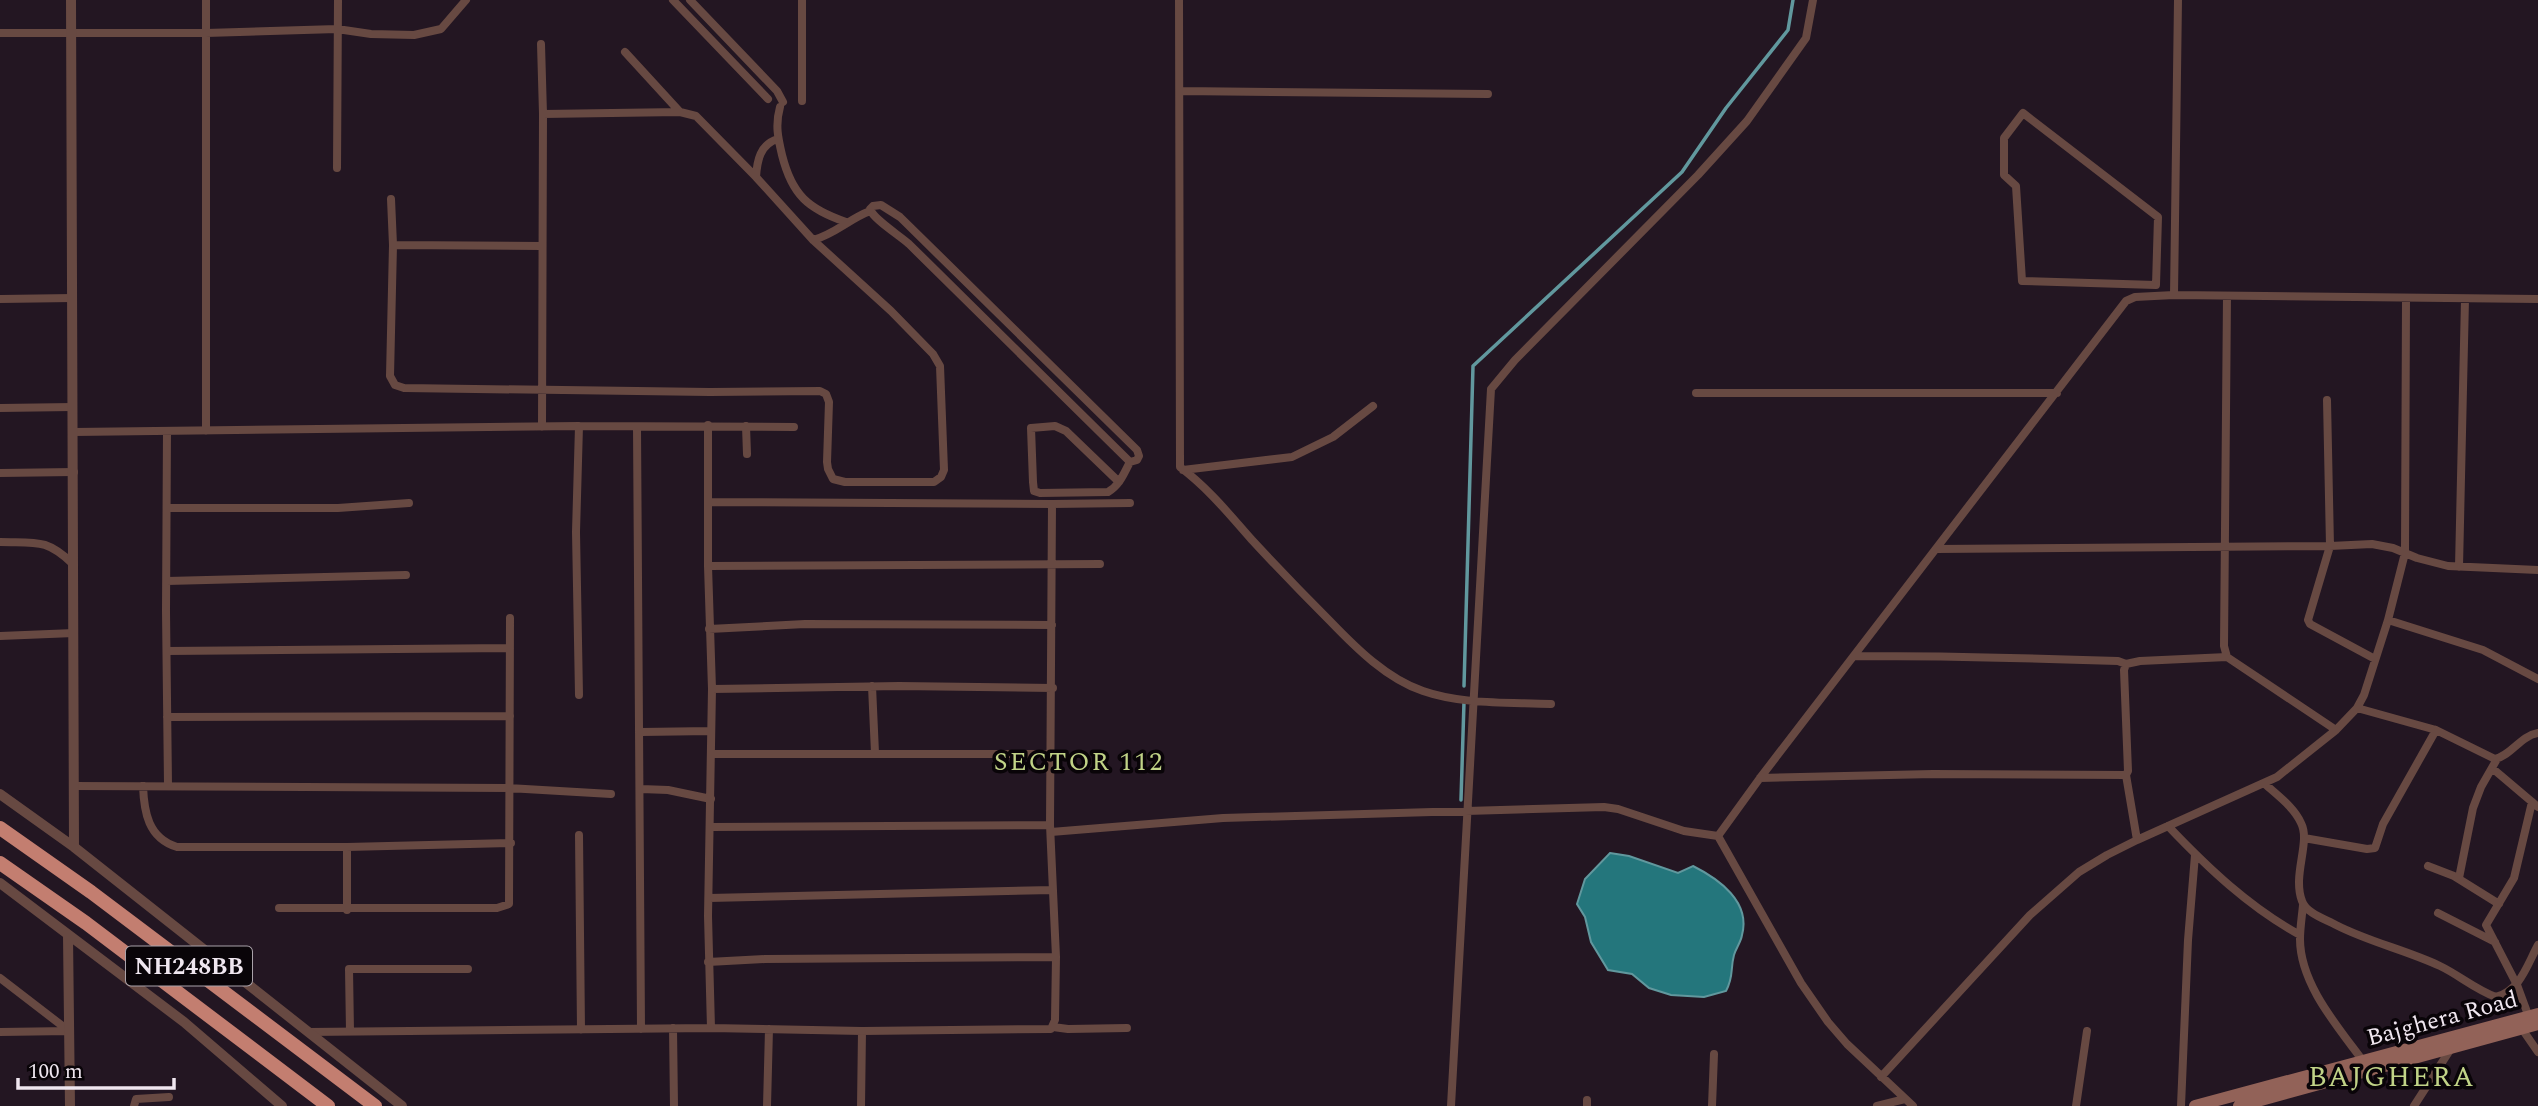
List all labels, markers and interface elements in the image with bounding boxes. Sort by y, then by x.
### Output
district label: SECTOR 112 [994,742,1164,782]
road number: NH248BB [126,946,252,986]
street label: Bajghera Road [2363,982,2522,1056]
scale bar [18,1046,173,1090]
text: 100 m [28,1056,83,1088]
district label: BAJGHERA [2308,1056,2476,1099]

